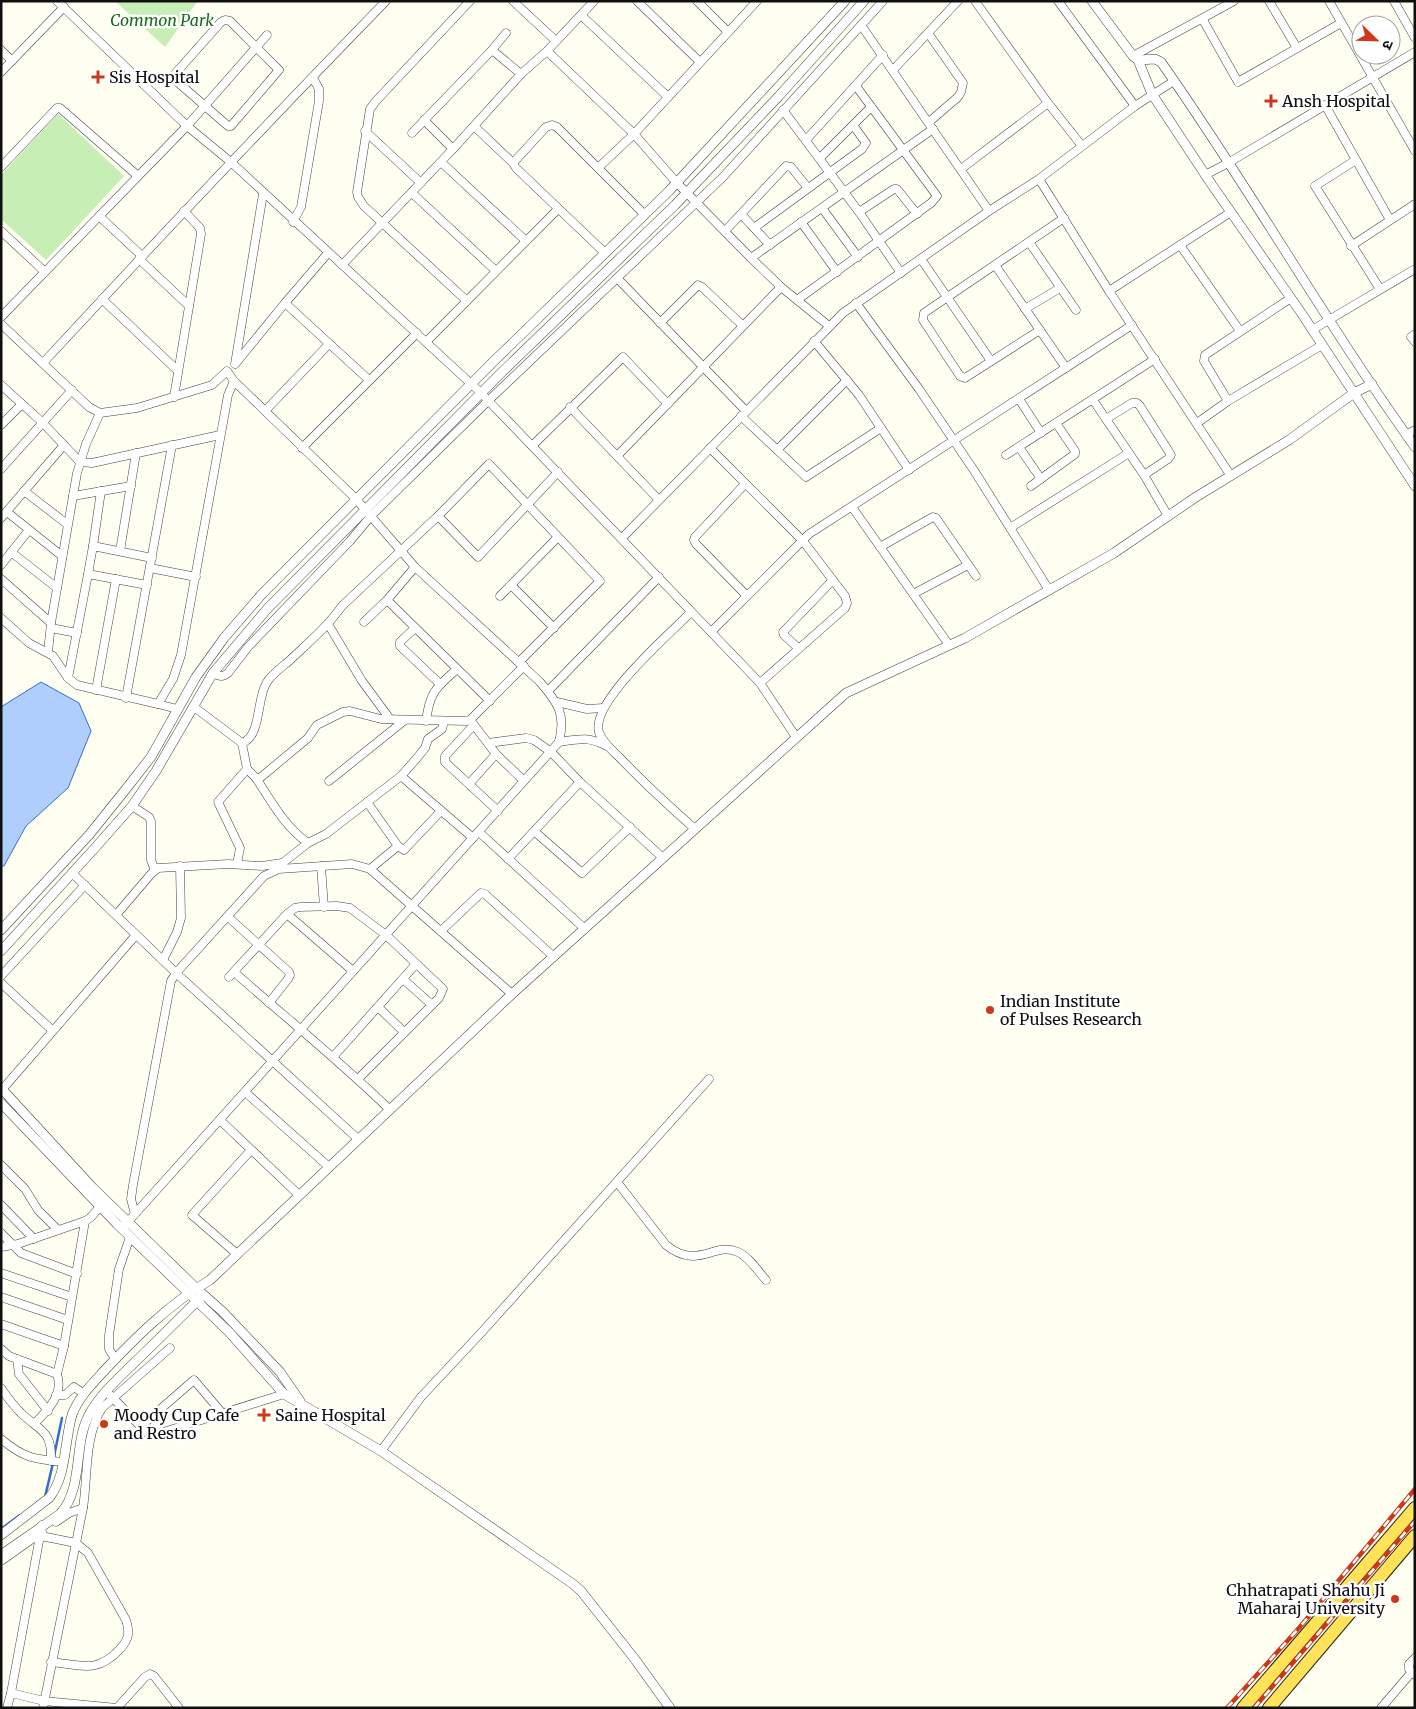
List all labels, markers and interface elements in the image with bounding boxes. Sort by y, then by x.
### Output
park label: Common Park [110,10,214,30]
north arrow [1351,15,1401,65]
text: उ [1378,38,1398,53]
place label: Sis Hospital [109,67,200,87]
marker: Sis Hospital [91,70,105,84]
place label: Ansh Hospital [1281,91,1390,111]
marker: Ansh Hospital [1264,94,1278,108]
place label: Indian Institute of Pulses Research [1000,991,1142,1029]
marker: Indian Institute of Pulses Research [984,1004,996,1016]
place label: Moody Cup Cafe and Restro [114,1405,239,1443]
place label: Saine Hospital [275,1405,386,1425]
marker: Saine Hospital [257,1408,271,1422]
marker: Moody Cup Cafe and Restro [98,1418,110,1430]
place label: Chhatrapati Shahu Ji Maharaj University [1226,1580,1386,1618]
marker: Chhatrapati Shahu Ji Maharaj University [1389,1593,1401,1605]

